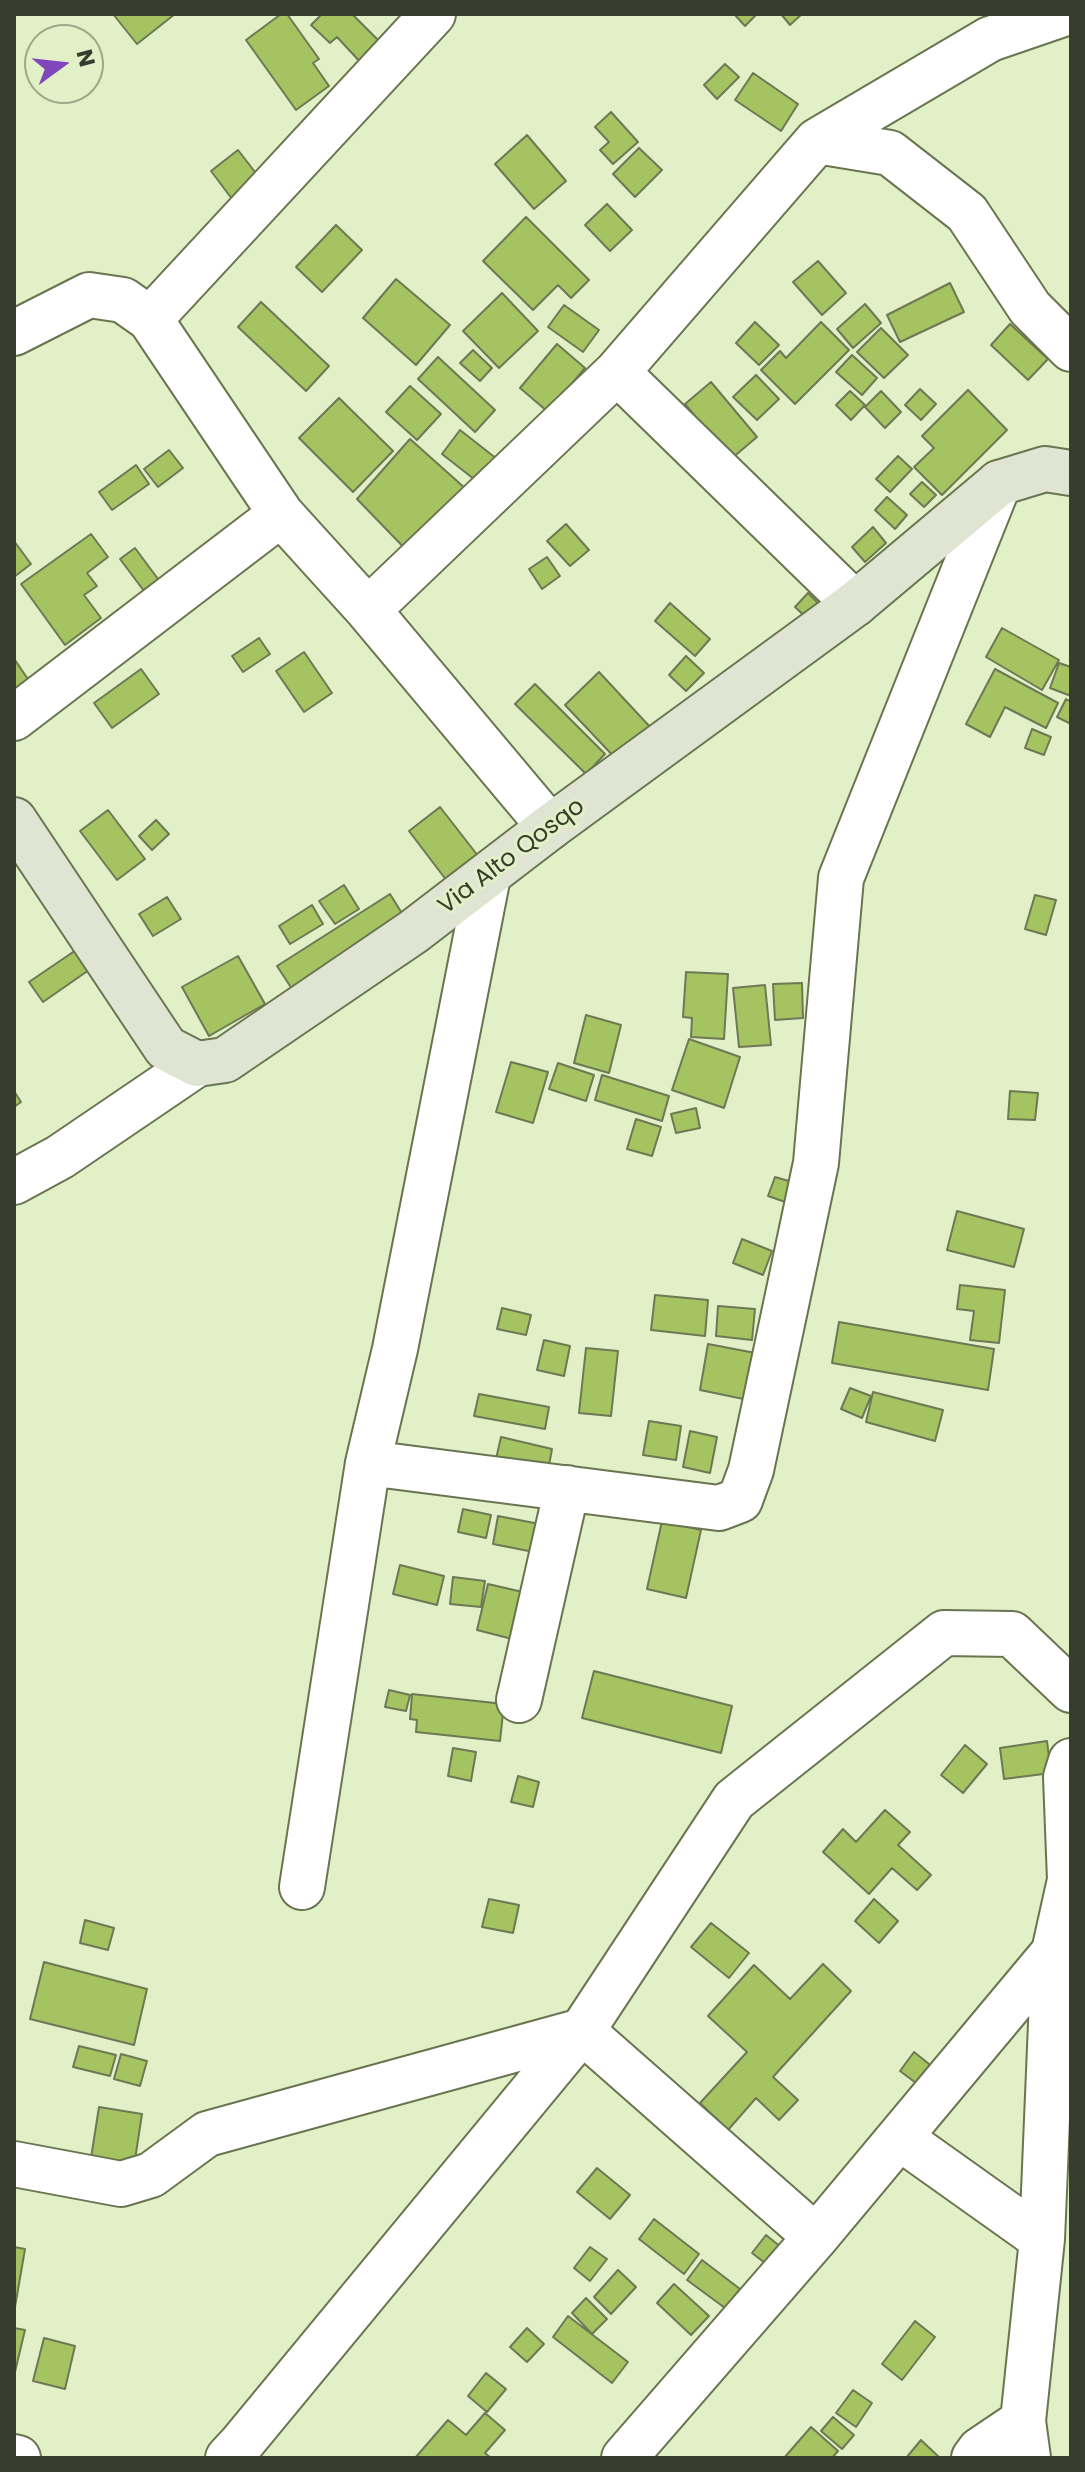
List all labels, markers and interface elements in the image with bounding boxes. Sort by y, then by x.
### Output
north arrow [24,24,104,104]
text: N [69,46,103,70]
street label: Via Alto Qosqo [433,793,591,921]

